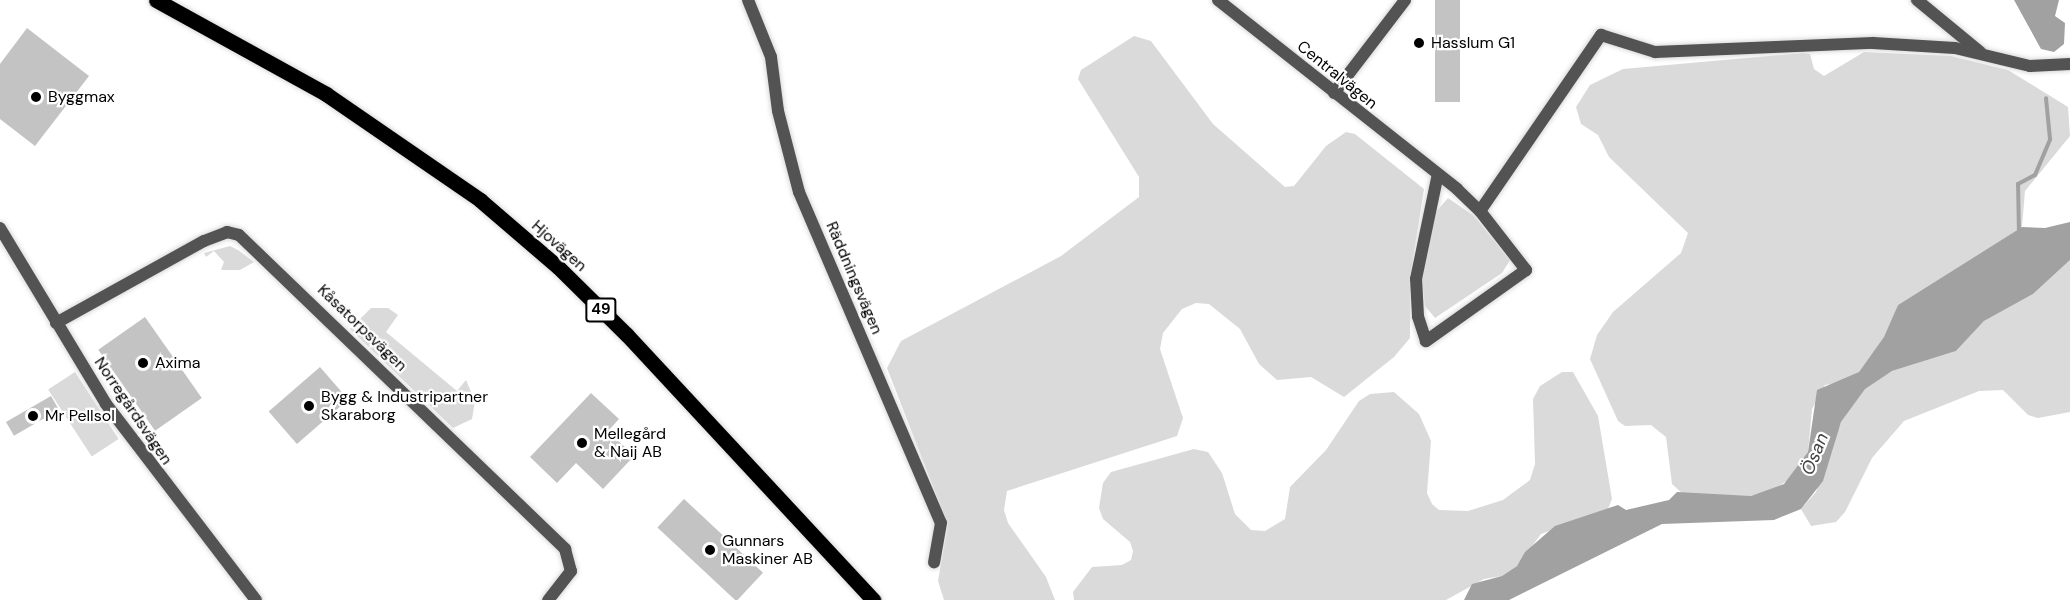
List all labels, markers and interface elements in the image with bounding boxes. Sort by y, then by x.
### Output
place label: Hasslum G1 [1431,33,1515,53]
marker: Hasslum G1 [1412,36,1426,50]
street label: Centralvägen [1293,37,1381,113]
place label: Byggmax [48,87,115,107]
marker: Byggmax [29,90,43,104]
street label: Hjovägen [527,216,591,276]
street label: Räddningsvägen [822,219,886,337]
street label: Kåsatorpsvägen [313,280,411,376]
road number: 49 [584,298,618,322]
place label: Axima [155,353,200,373]
street label: Norregårdsvägen [90,354,176,468]
marker: Axima [136,356,150,370]
place label: Bygg & Industripartner Skaraborg [321,387,488,425]
marker: Bygg & Industripartner Skaraborg [302,399,316,413]
place label: Mr Pellsol [45,406,115,426]
marker: Mr Pellsol [26,409,40,423]
place label: Mellegård & Naij AB [594,424,666,462]
water label: Ösan [1797,430,1833,478]
marker: Mellegård & Naij AB [575,436,589,450]
place label: Gunnars Maskiner AB [722,531,813,569]
marker: Gunnars Maskiner AB [703,543,717,557]

